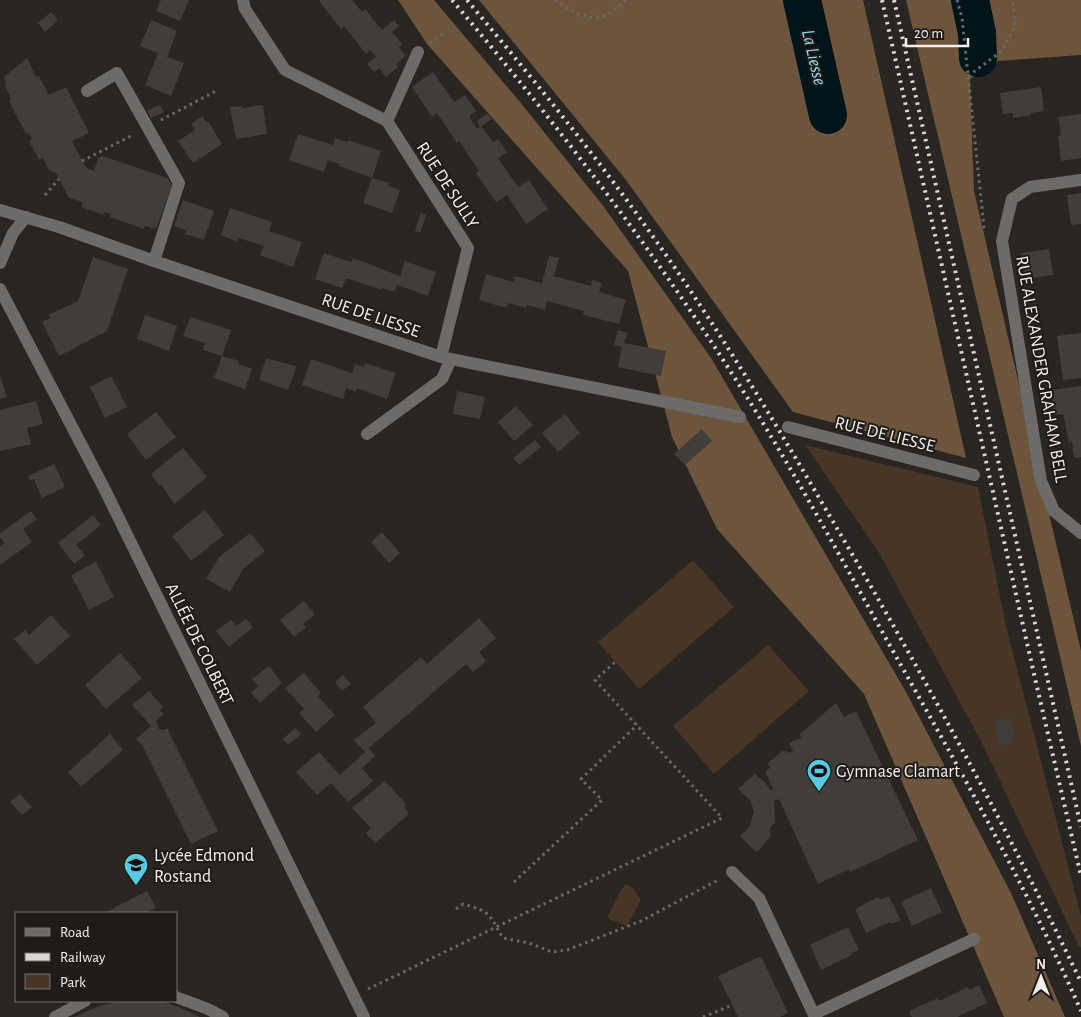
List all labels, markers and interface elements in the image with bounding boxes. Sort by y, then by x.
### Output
scale bar [906,15,968,47]
text: 20 m [914,26,943,41]
water label: La Liesse [798,28,829,87]
street label: RUE DE SULLY [413,139,482,232]
street label: RUE ALEXANDER GRAHAM BELL [1012,254,1070,485]
street label: RUE DE LIESSE [319,291,422,341]
street label: RUE DE LIESSE [833,414,937,456]
street label: ALLÉE DE COLBERT [162,579,239,709]
sports icon: Gymnase Clamart [806,758,832,792]
place label: Gymnase Clamart [836,763,960,781]
place label: Lycée Edmond Rostand [154,847,254,886]
school or university icon: Lycée Edmond Rostand [123,852,149,886]
legend [15,912,178,1002]
text: Road [60,925,90,940]
text: Railway [60,950,106,965]
north arrow [1016,952,1066,1002]
text: N [1036,958,1046,972]
text: Park [60,975,86,990]

